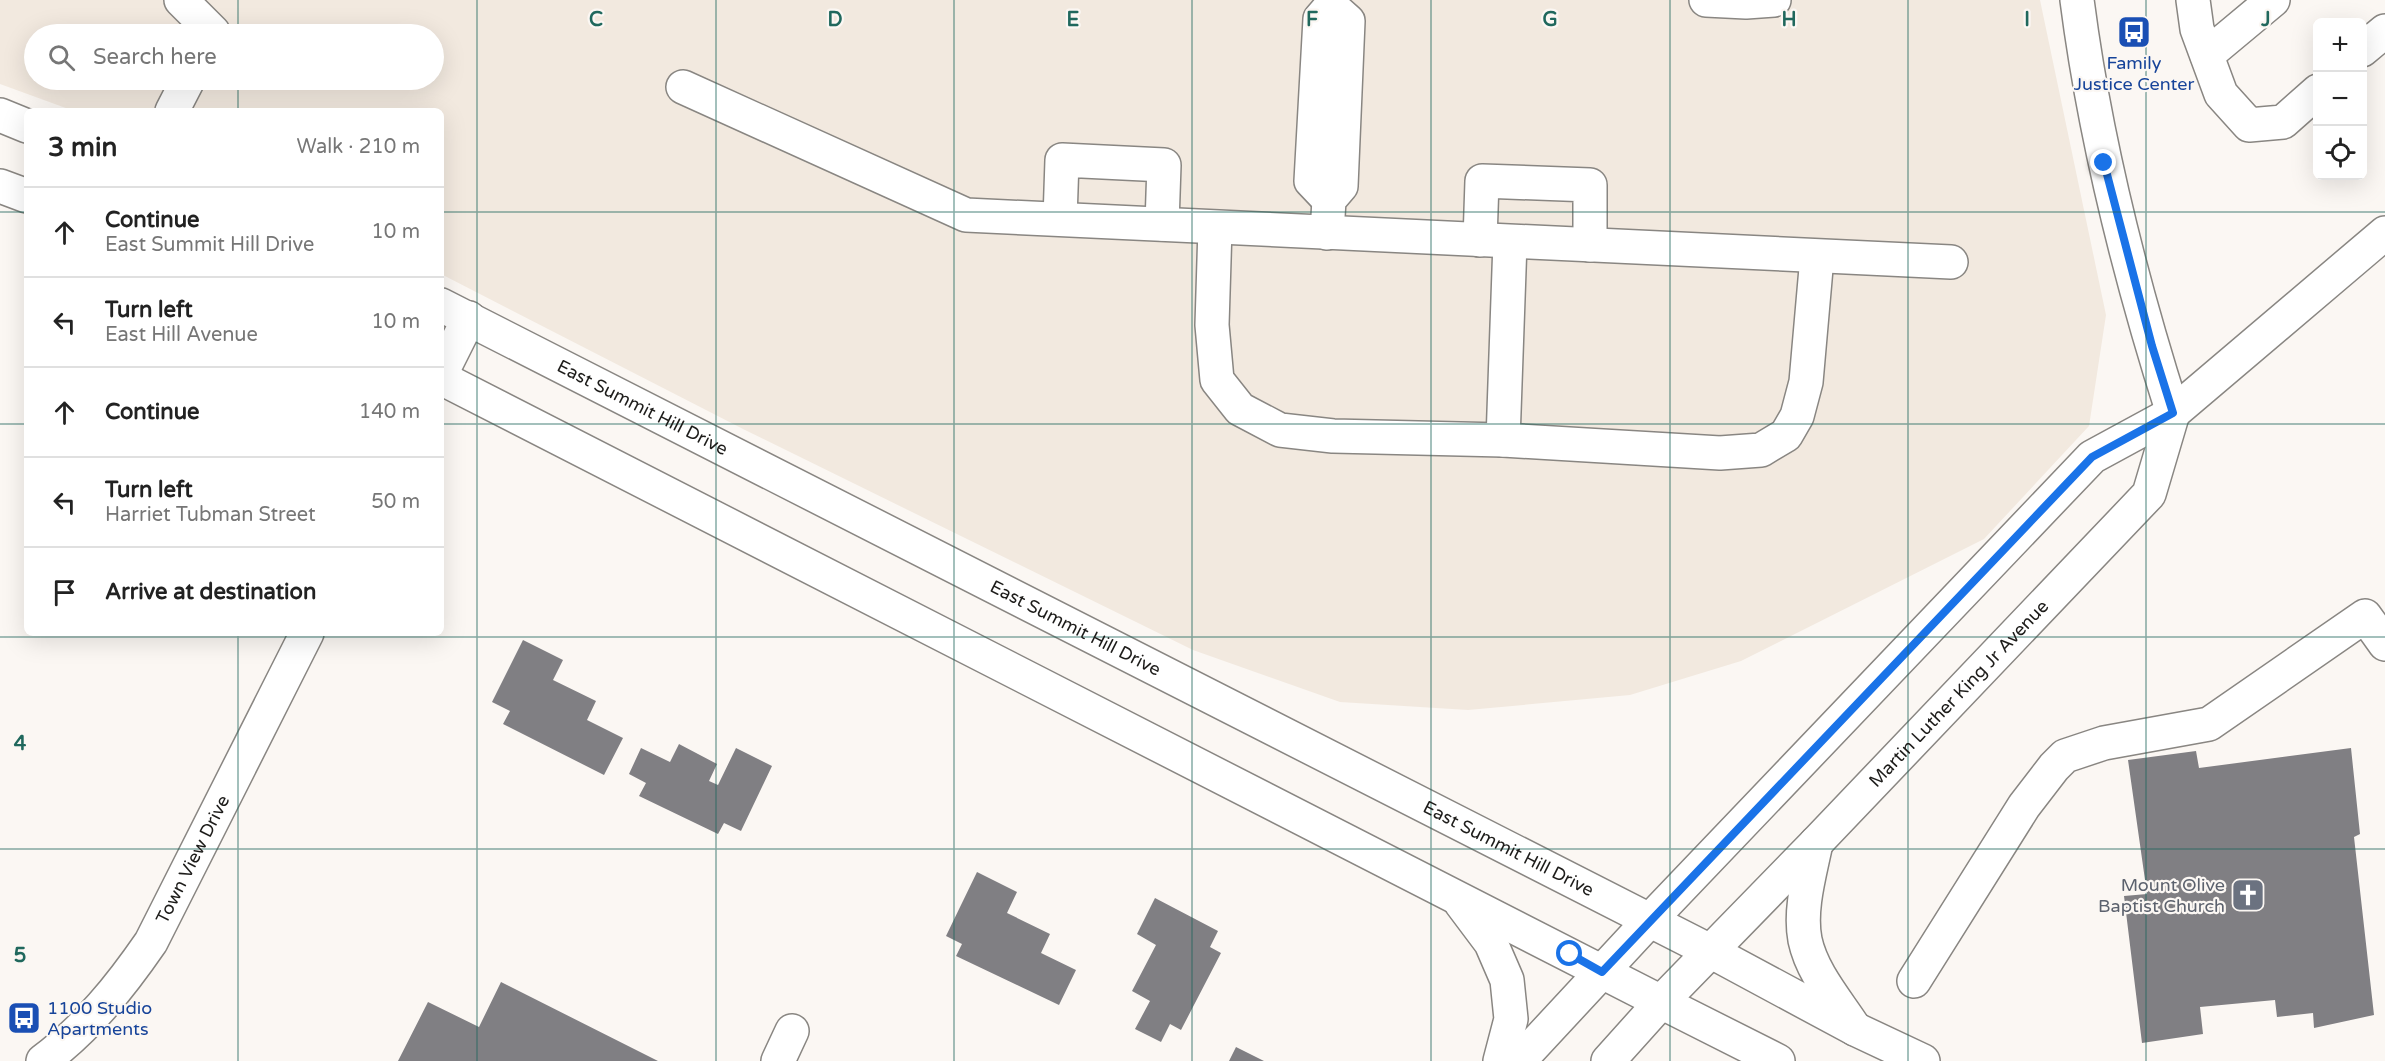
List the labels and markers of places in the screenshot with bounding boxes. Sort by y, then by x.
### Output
bus stop icon: Family Justice Center [2116,14,2152,50]
place label: Family Justice Center [2074,52,2194,95]
place label: Mount Olive Baptist Church [2098,874,2225,917]
church icon: Mount Olive Baptist Church [2230,877,2266,913]
place label: 1100 Studio Apartments [47,997,152,1040]
bus stop icon: 1100 Studio Apartments [6,1000,42,1036]

